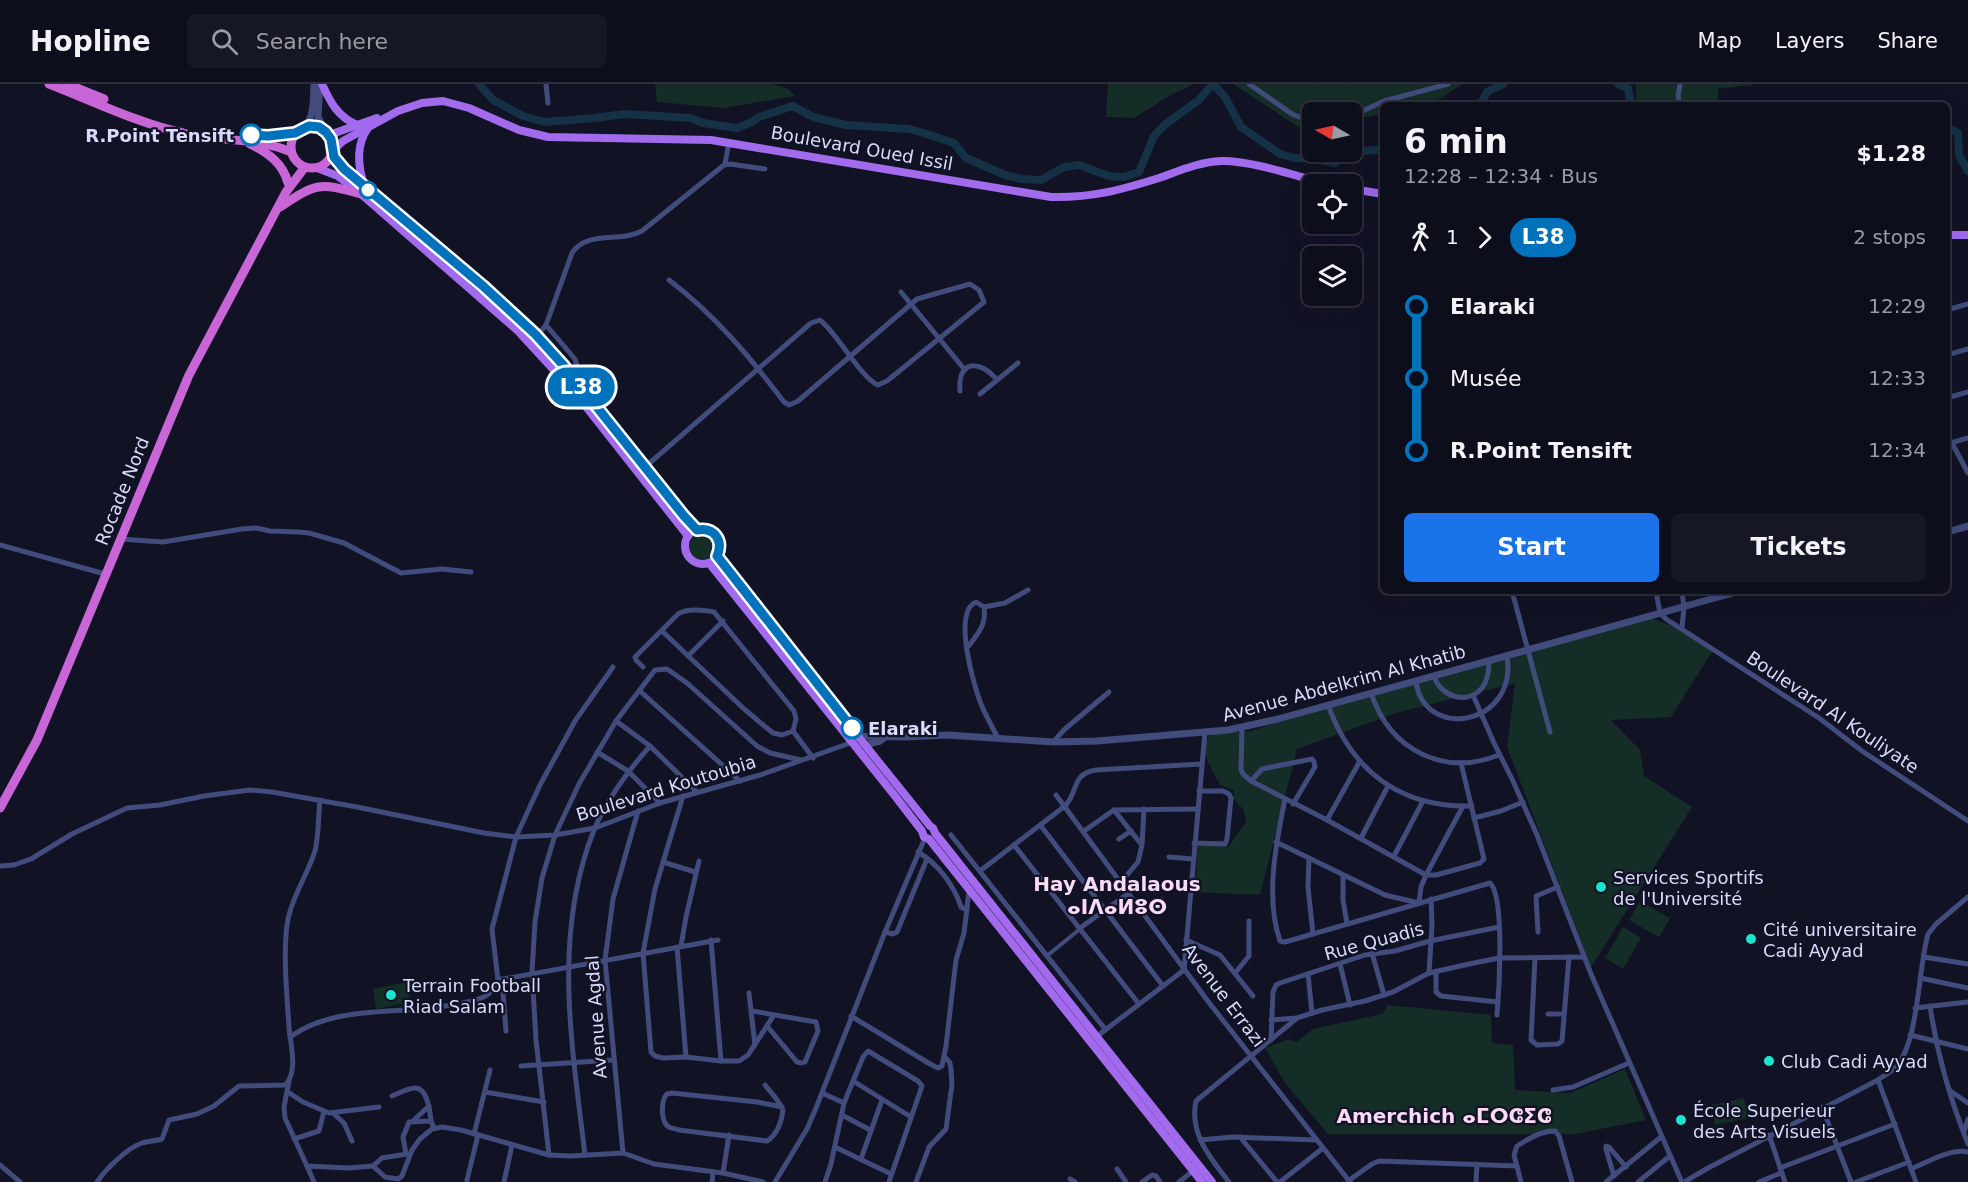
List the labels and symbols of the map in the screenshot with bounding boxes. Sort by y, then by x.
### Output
north arrow [1302,102,1362,162]
street label: Boulevard Oued Issil [769,122,955,174]
marker: R.Point Tensift [240,124,262,146]
place label: R.Point Tensift [85,125,234,146]
unlabelled marker [359,181,377,199]
line badge: L38 [546,368,616,406]
street label: Rocade Nord [91,434,153,548]
street label: Avenue Abdelkrim Al Khatib [1220,640,1468,726]
street label: Boulevard Al Kouliyate [1743,647,1923,777]
marker: Elaraki [841,717,863,739]
place label: Elaraki [868,718,938,739]
street label: Boulevard Koutoubia [574,751,758,825]
place label: Services Sportifs de l'Université [1613,867,1764,909]
district label: Hay Andalaous ⴰⵏⴷⴰⵍⵓⵙ [1033,872,1201,919]
marker: Services Sportifs de l'Université [1594,880,1608,894]
street label: Rue Quadis [1322,918,1426,964]
place label: Cité universitaire Cadi Ayyad [1763,919,1917,961]
marker: Cité universitaire Cadi Ayyad [1744,932,1758,946]
street label: Avenue Errazi [1178,939,1270,1051]
street label: Avenue Agdal [581,955,611,1079]
place label: Terrain Football Riad Salam [402,975,541,1017]
marker: Terrain Football Riad Salam [384,988,398,1002]
place label: Club Cadi Ayyad [1781,1051,1928,1072]
marker: Club Cadi Ayyad [1762,1054,1776,1068]
place label: École Superieur des Arts Visuels [1693,1100,1836,1142]
district label: Amerchich ⴰⵎⵔⵛⵉⵛ [1336,1104,1552,1128]
marker: École Superieur des Arts Visuels [1674,1113,1688,1127]

